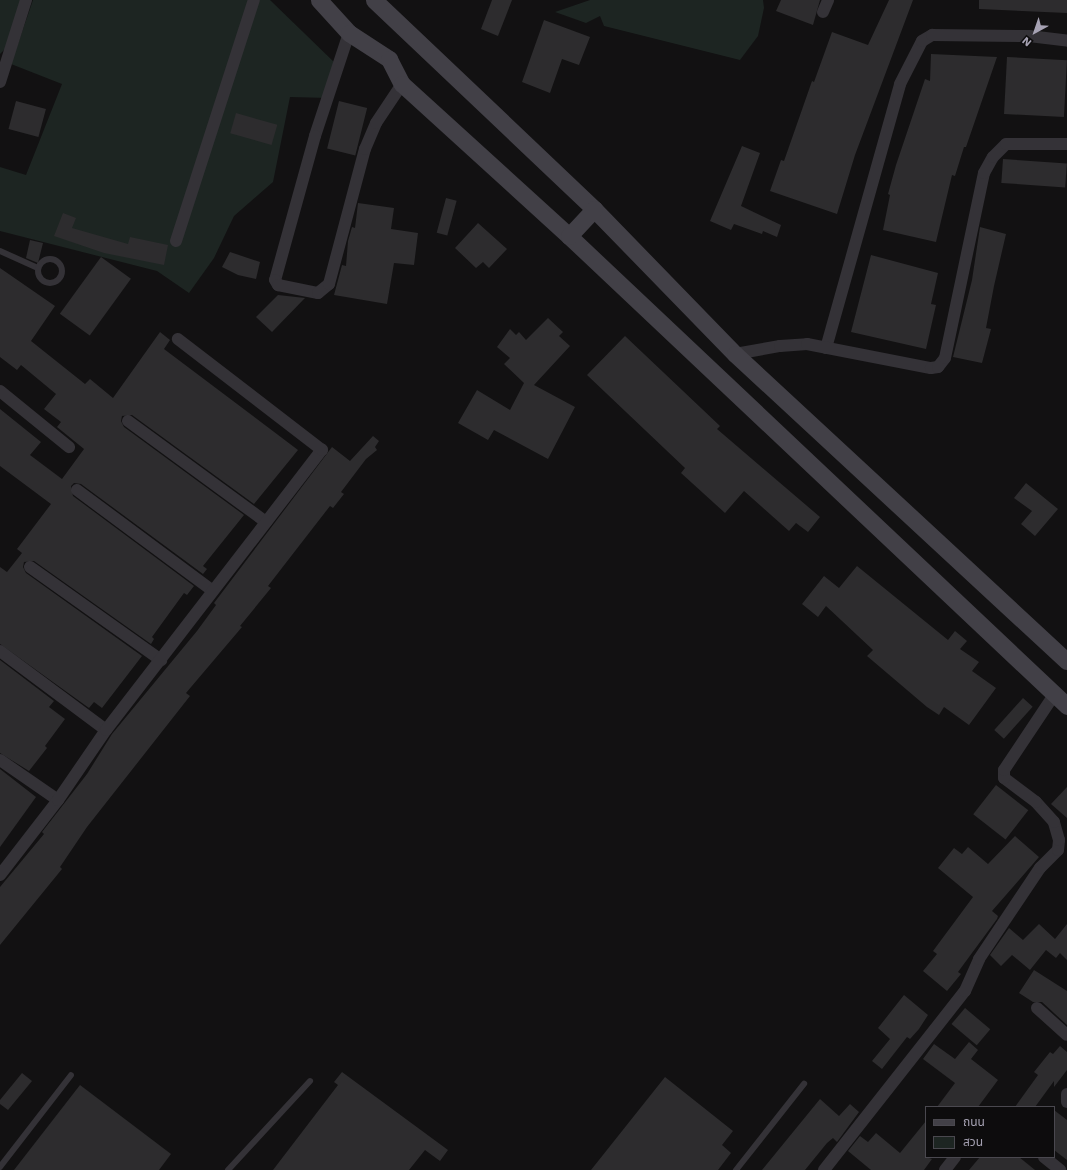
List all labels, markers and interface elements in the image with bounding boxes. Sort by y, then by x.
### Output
north arrow [1015,12,1055,52]
text: N [1020,34,1034,49]
legend [925,1106,1055,1158]
text: ถนน [963,1115,985,1129]
text: สวน [963,1135,983,1149]

